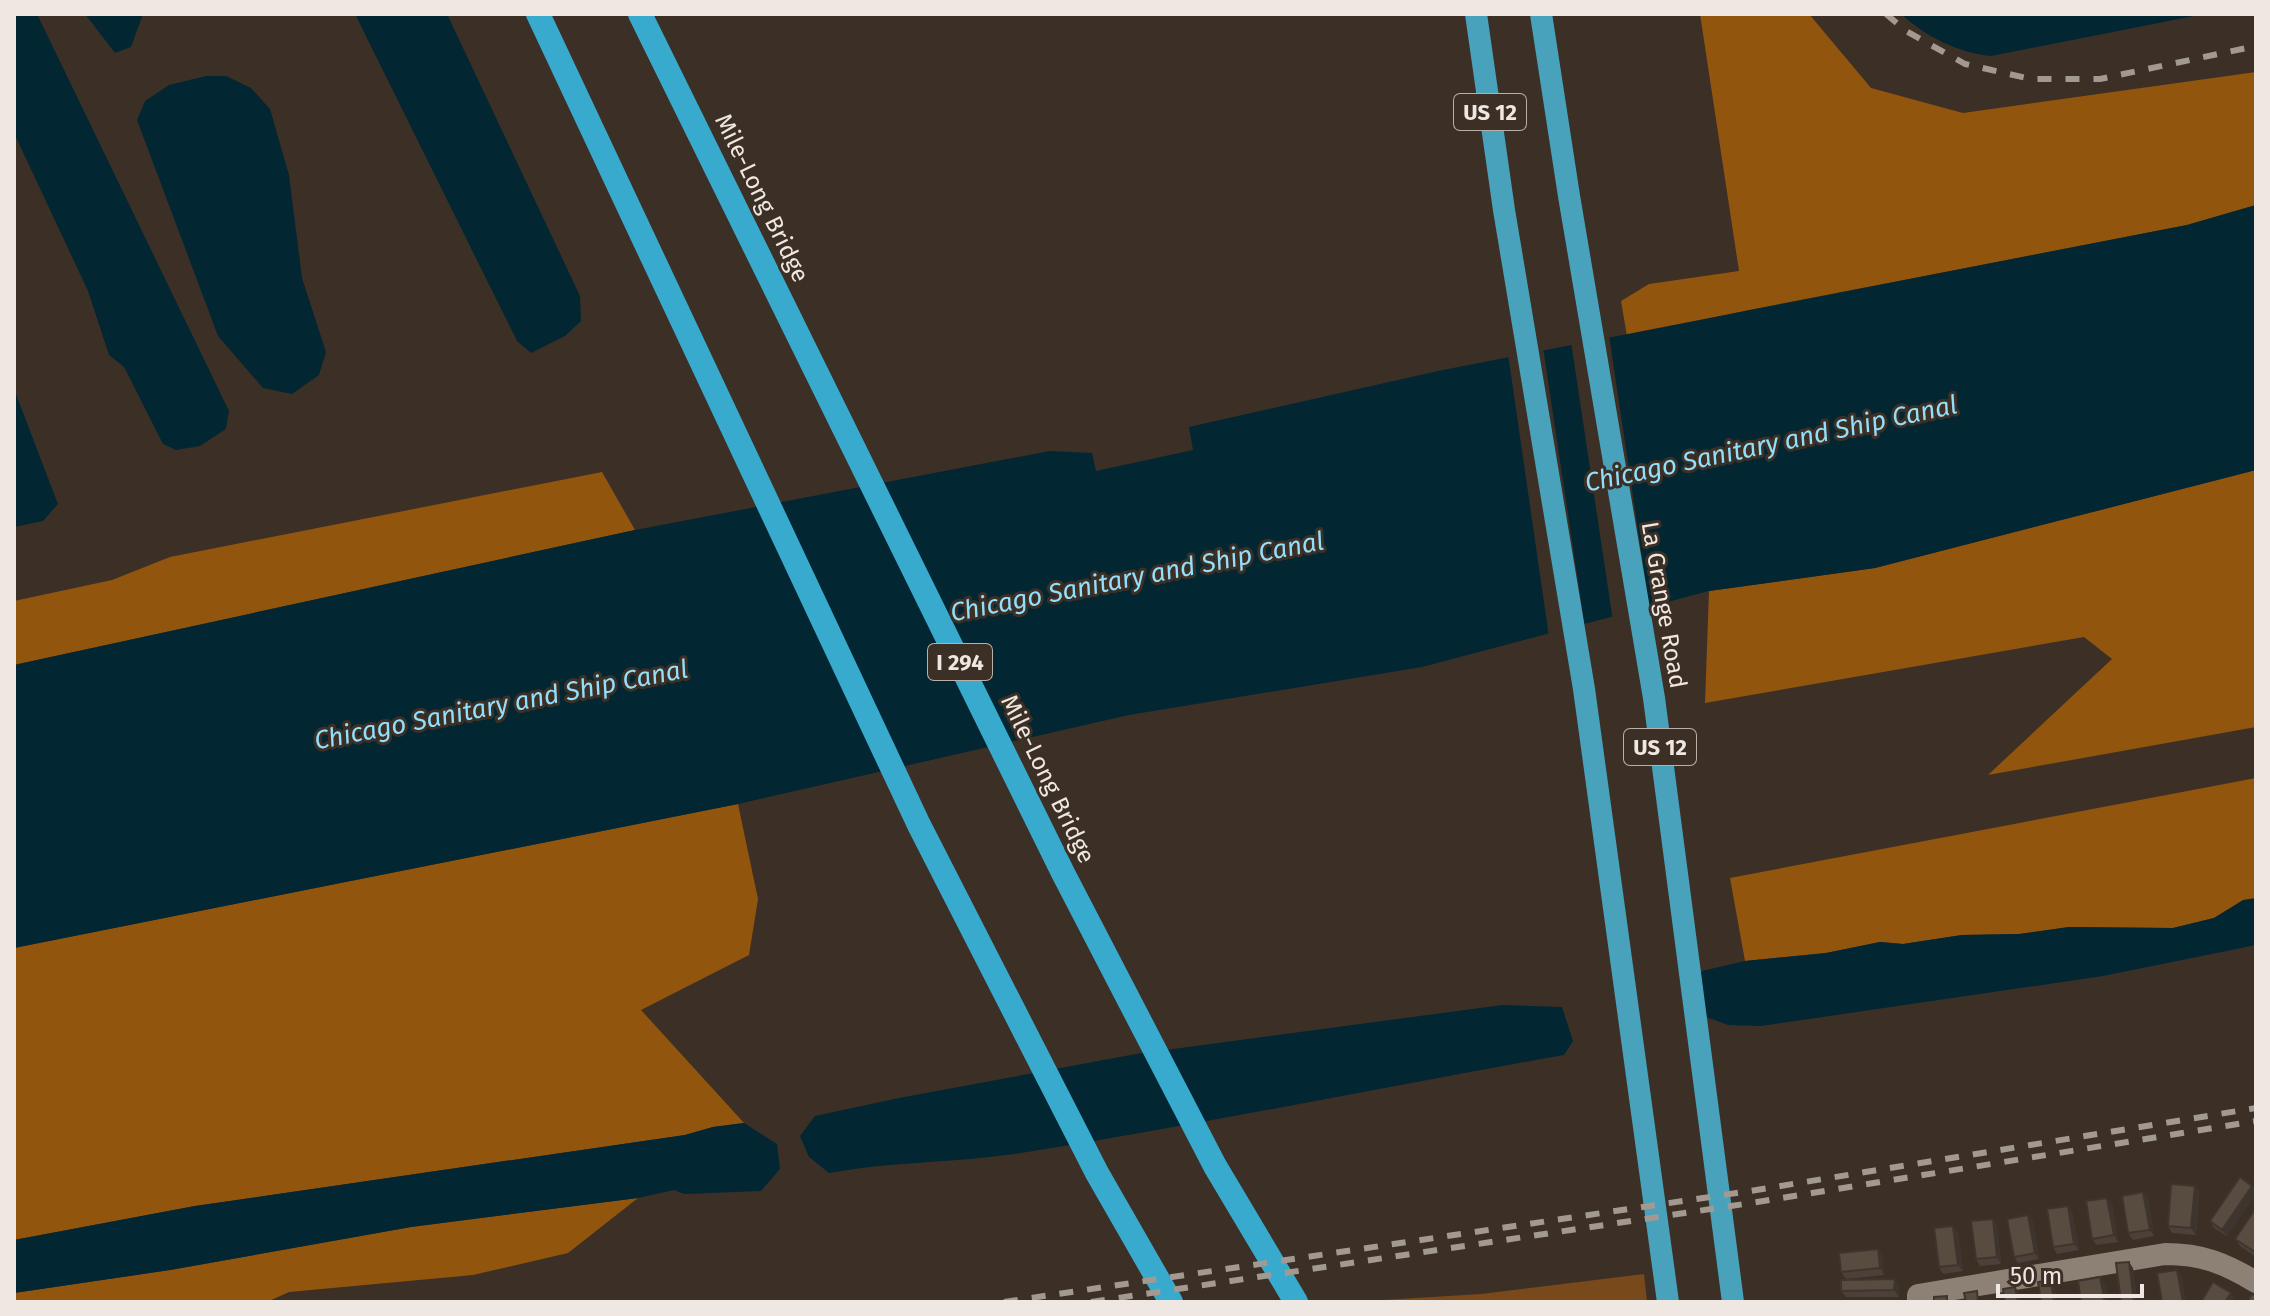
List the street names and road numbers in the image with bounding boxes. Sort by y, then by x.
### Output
road number: US 12 [1454,94,1526,130]
street label: Mile-Long Bridge [709,109,815,287]
street label: La Grange Road [1636,519,1692,691]
road number: I 294 [928,644,992,680]
street label: Mile-Long Bridge [995,690,1101,868]
road number: US 12 [1624,729,1696,765]

